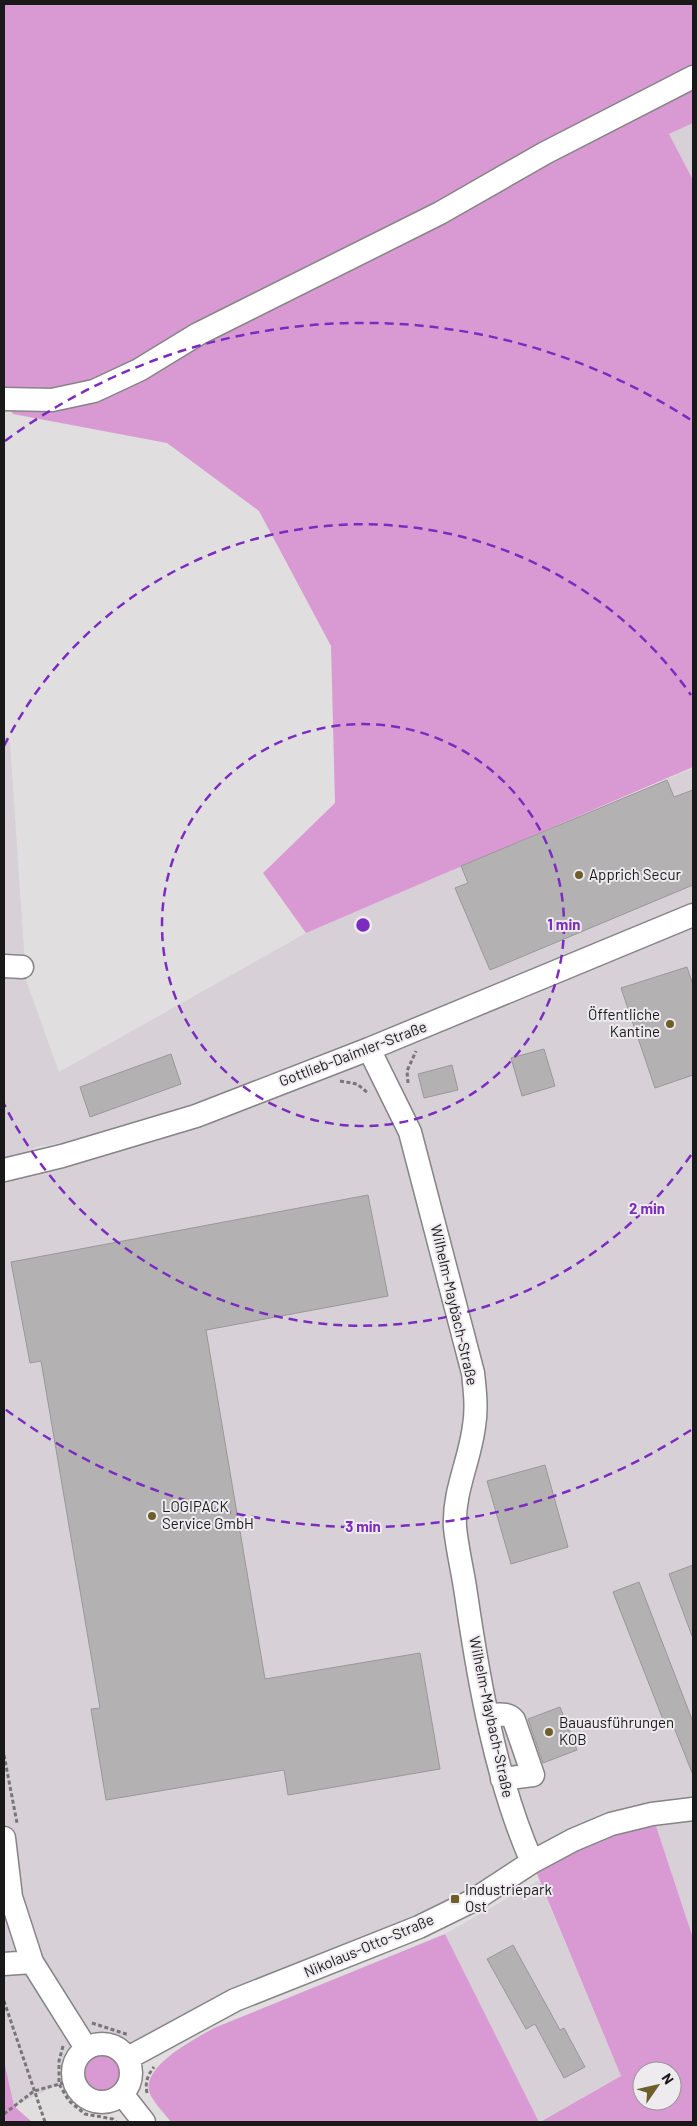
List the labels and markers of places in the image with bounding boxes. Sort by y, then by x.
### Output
place label: Apprich Secur [589,865,681,883]
marker: Apprich Secur [573,869,585,881]
centre of rings [354,916,372,934]
place label: Öffentliche Kantine [588,1005,660,1040]
marker: Öffentliche Kantine [664,1018,676,1030]
place label: LOGIPACK Service GmbH [162,1497,254,1532]
marker: LOGIPACK Service GmbH [146,1510,158,1522]
place label: Bauausführungen KOB [559,1713,674,1748]
marker: Bauausführungen KOB [543,1726,555,1738]
place label: Industriepark Ost [465,1880,552,1915]
marker: Industriepark Ost [449,1893,461,1905]

